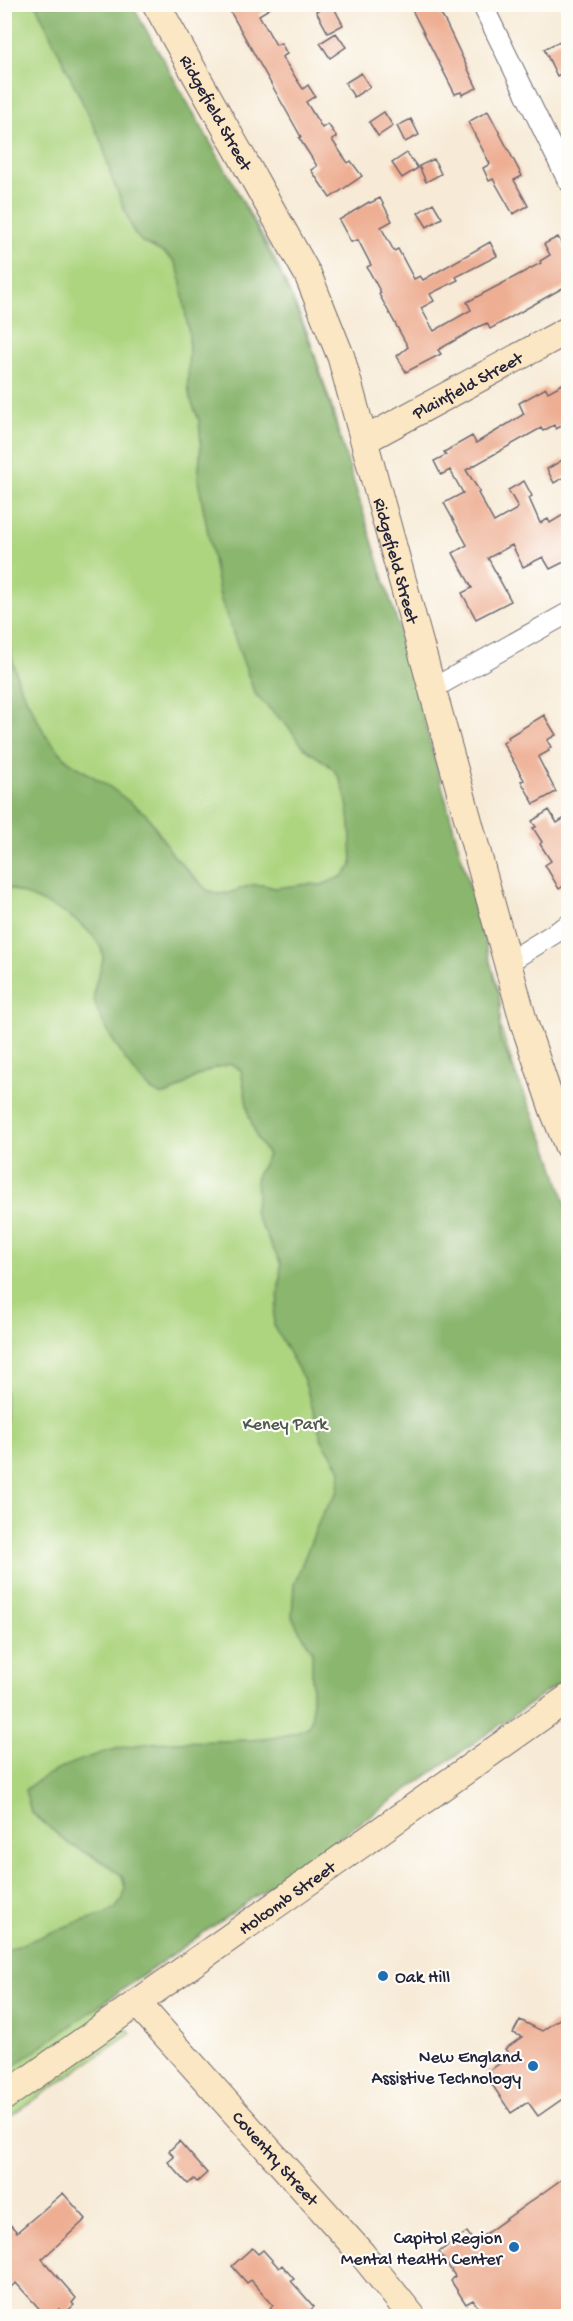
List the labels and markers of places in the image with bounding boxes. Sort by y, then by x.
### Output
place label: Oak Hill [395,1968,450,1989]
marker: Oak Hill [376,1969,390,1983]
place label: New England Assistive Technology [372,2048,522,2090]
marker: New England Assistive Technology [526,2059,540,2073]
place label: Capitol Region Mental Health Center [341,2229,504,2271]
marker: Capitol Region Mental Health Center [507,2240,521,2254]

